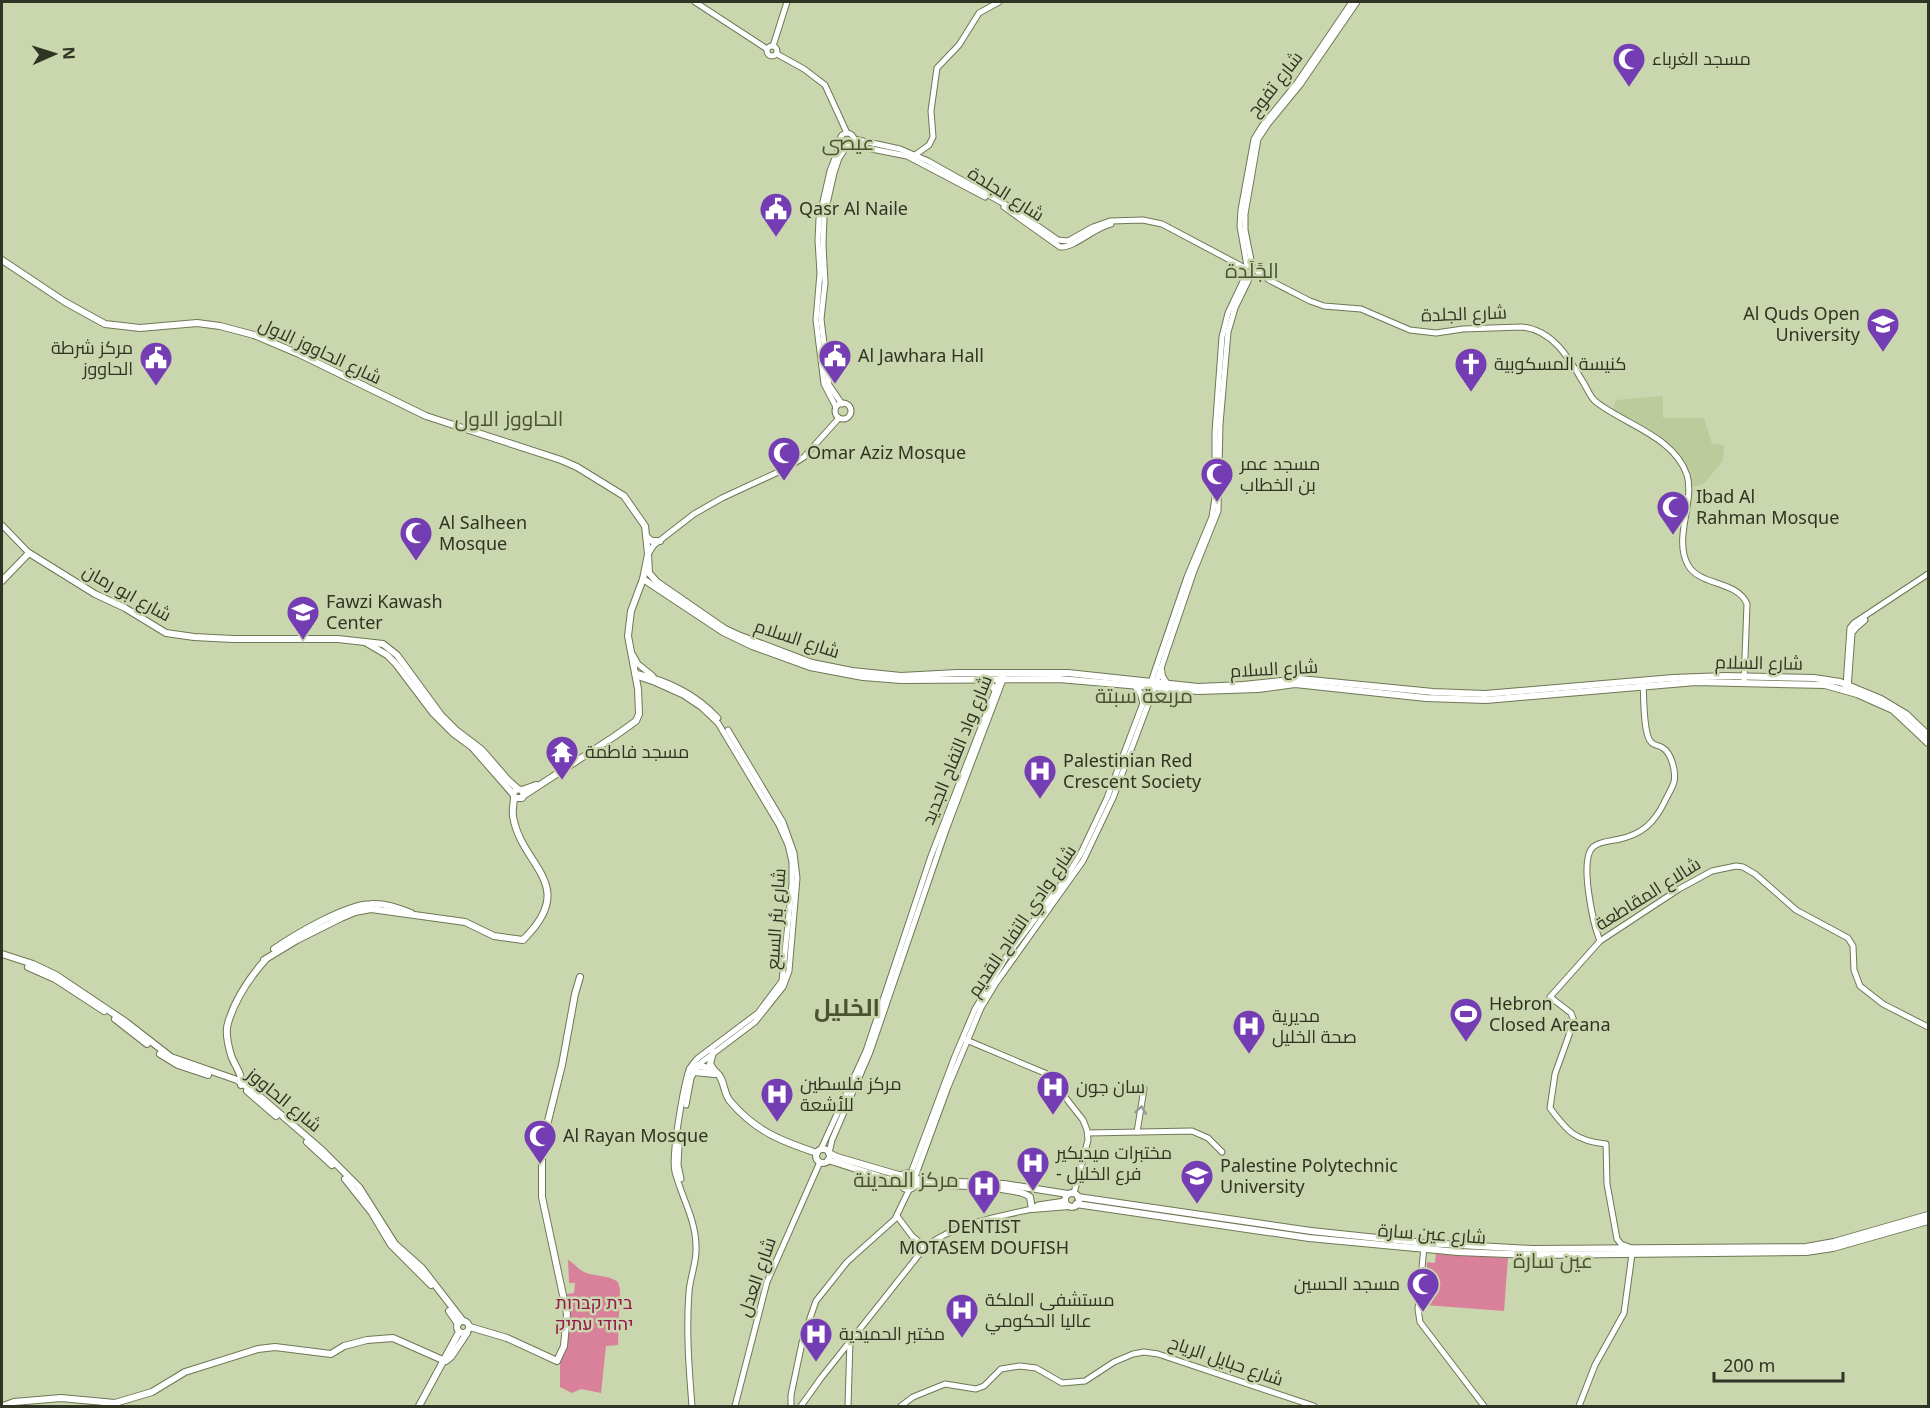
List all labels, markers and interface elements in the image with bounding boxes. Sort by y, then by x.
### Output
north arrow [24,24,84,84]
mosque icon: مسجد الغرباء [1611,41,1647,88]
text: N [58,46,80,60]
street label: شارع تفوح [1241,46,1308,122]
place label: مسجد الغرباء [1652,46,1751,70]
district label: عيصى [822,128,874,156]
street label: شارع الجلدة [963,160,1049,227]
public building icon: Qasr Al Naile [758,191,794,238]
place label: Qasr Al Naile [799,196,908,220]
district label: الجًلَدة [1225,256,1279,284]
street label: شارع الجلدة [1421,300,1507,327]
place label: Al Quds Open University [1743,301,1861,346]
school or university icon: Al Quds Open University [1865,306,1901,353]
street label: شارع الحاووز الاول [255,311,386,390]
place label: مركز شرطة الحاووز [51,335,133,380]
public building icon: Al Jawhara Hall [817,338,853,385]
public building icon: مركز شرطة الحاووز [138,340,174,387]
place label: Al Jawhara Hall [858,343,984,367]
church icon: كنيسة المسكوبية [1453,346,1489,393]
place label: كنيسة المسكوبية [1494,351,1627,375]
district label: الحاووز الاول [455,404,563,432]
mosque icon: Omar Aziz Mosque [766,435,802,482]
place label: Omar Aziz Mosque [807,440,966,464]
place label: مسجد عمر بن الخطاب [1239,451,1320,496]
mosque icon: مسجد عمر بن الخطاب [1199,456,1235,503]
place label: Ibad Al Rahman Mosque [1696,484,1839,529]
mosque icon: Ibad Al Rahman Mosque [1655,489,1691,536]
place label: Al Salheen Mosque [439,510,527,555]
mosque icon: Al Salheen Mosque [398,515,434,562]
street label: شارع ابو رمان [78,558,176,627]
place label: Fawzi Kawash Center [326,589,443,634]
school or university icon: Fawzi Kawash Center [285,594,321,641]
street label: شارع السلام [751,613,843,664]
street label: شارع السلام [1715,649,1803,676]
street label: شارع السلام [1229,654,1319,683]
street label: شارع واد التفاح الجديد [915,671,998,828]
district label: مربعة سبتة [1095,681,1193,709]
temple icon: مسجد فاطمة [544,734,580,781]
place label: مسجد فاطمة [585,739,689,763]
place label: Palestinian Red Crescent Society [1063,748,1202,793]
hospital icon: Palestinian Red Crescent Society [1022,753,1058,800]
street label: شارع وادي التفاح القديم [961,840,1083,1003]
street label: شالاع المقاطعة [1590,851,1705,936]
street label: شارع بئر السبع [759,867,792,971]
district label: الخليل [814,990,880,1023]
place label: Hebron Closed Areana [1489,991,1610,1036]
sports icon: Hebron Closed Areana [1448,996,1484,1043]
place label: مديرية صحة الخليل [1272,1003,1357,1048]
hospital icon: مديرية صحة الخليل [1231,1008,1267,1055]
street label: شارع الحاووز [241,1061,327,1138]
hospital icon: سان جون [1035,1069,1071,1116]
place label: مركز فلسطين للأشعة [800,1071,902,1116]
place label: سان جون [1076,1074,1145,1098]
hospital icon: مركز فلسطين للأشعة [759,1076,795,1123]
one-way arrow [1134,1106,1146,1115]
mosque icon: Al Rayan Mosque [522,1118,558,1165]
place label: Al Rayan Mosque [563,1123,708,1147]
place label: مختبرات ميديكير - فرع الخليل [1055,1140,1172,1186]
hospital icon: مختبرات ميديكير - فرع الخليل [1015,1145,1051,1192]
place label: Palestine Polytechnic University [1220,1153,1398,1198]
school or university icon: Palestine Polytechnic University [1179,1158,1215,1205]
district label: مركز المدينة [853,1165,959,1193]
hospital icon: DENTIST MOTASEM DOUFISH [966,1168,1002,1215]
place label: DENTIST MOTASEM DOUFISH [899,1214,1069,1259]
street label: شارع عين سارة [1377,1217,1487,1250]
street label: شارع العدل [731,1234,782,1320]
district label: عين سارة [1513,1246,1593,1274]
mosque icon: مسجد الحسين [1405,1266,1441,1313]
place label: مسجد الحسين [1294,1271,1400,1295]
place label: مستشفى الملكة عاليا الحكومي [985,1287,1115,1335]
park label: בית קברות יהודי עתיק [554,1290,634,1335]
hospital icon: مستشفى الملكة عاليا الحكومي [944,1292,980,1339]
hospital icon: مختبر الحميدية [798,1316,834,1363]
place label: مختبر الحميدية [839,1321,945,1345]
street label: شارع حبايل الرياح [1166,1329,1287,1392]
scale bar [1714,1345,1843,1383]
text: 200 m [1723,1353,1775,1377]

